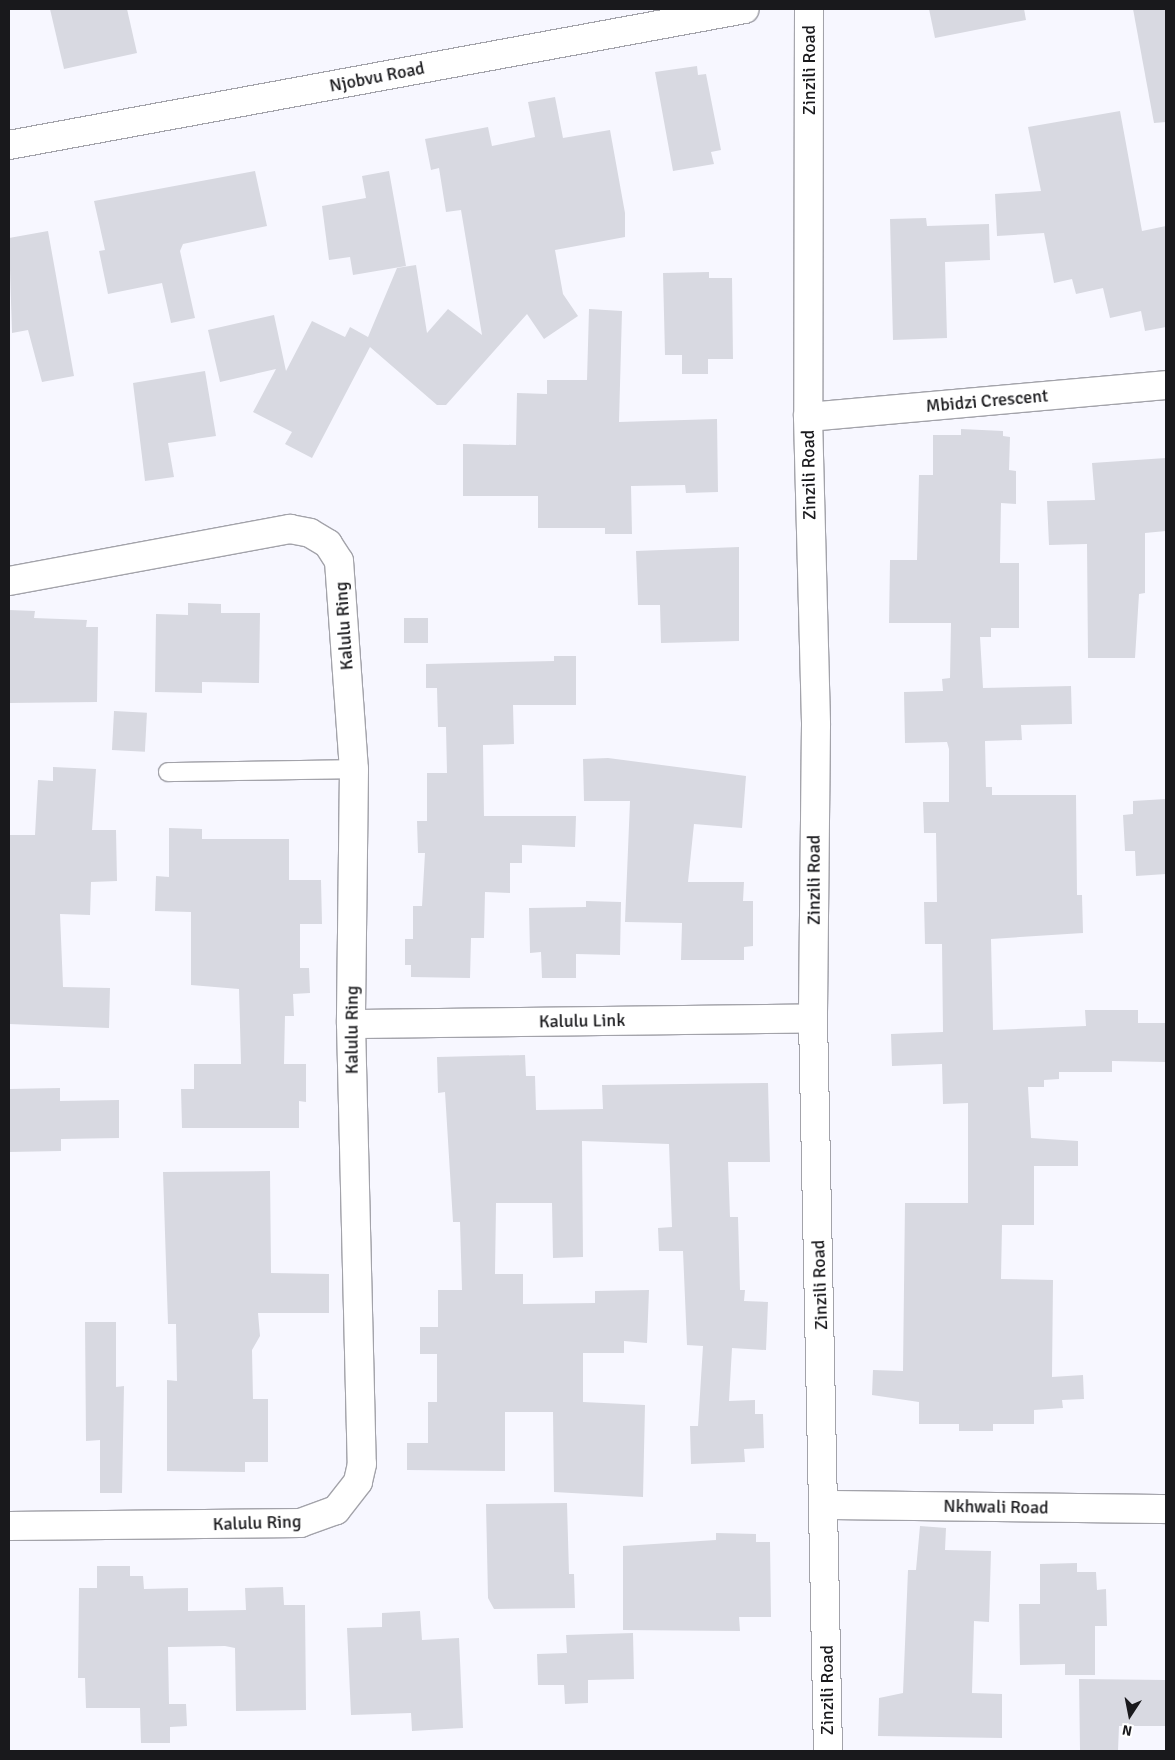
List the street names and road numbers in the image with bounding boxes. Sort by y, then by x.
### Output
street label: Zinzili Road [798,25,820,115]
street label: Njobvu Road [328,57,426,97]
street label: Mbidzi Crescent [925,385,1049,417]
street label: Zinzili Road [797,430,821,520]
street label: Kalulu Ring [330,581,358,671]
street label: Zinzili Road [803,835,825,925]
street label: Kalulu Ring [341,986,363,1074]
street label: Kalulu Link [539,1009,625,1033]
street label: Zinzili Road [808,1240,832,1330]
street label: Nkhwali Road [943,1495,1049,1519]
street label: Kalulu Ring [212,1511,302,1535]
street label: Zinzili Road [816,1645,838,1735]

